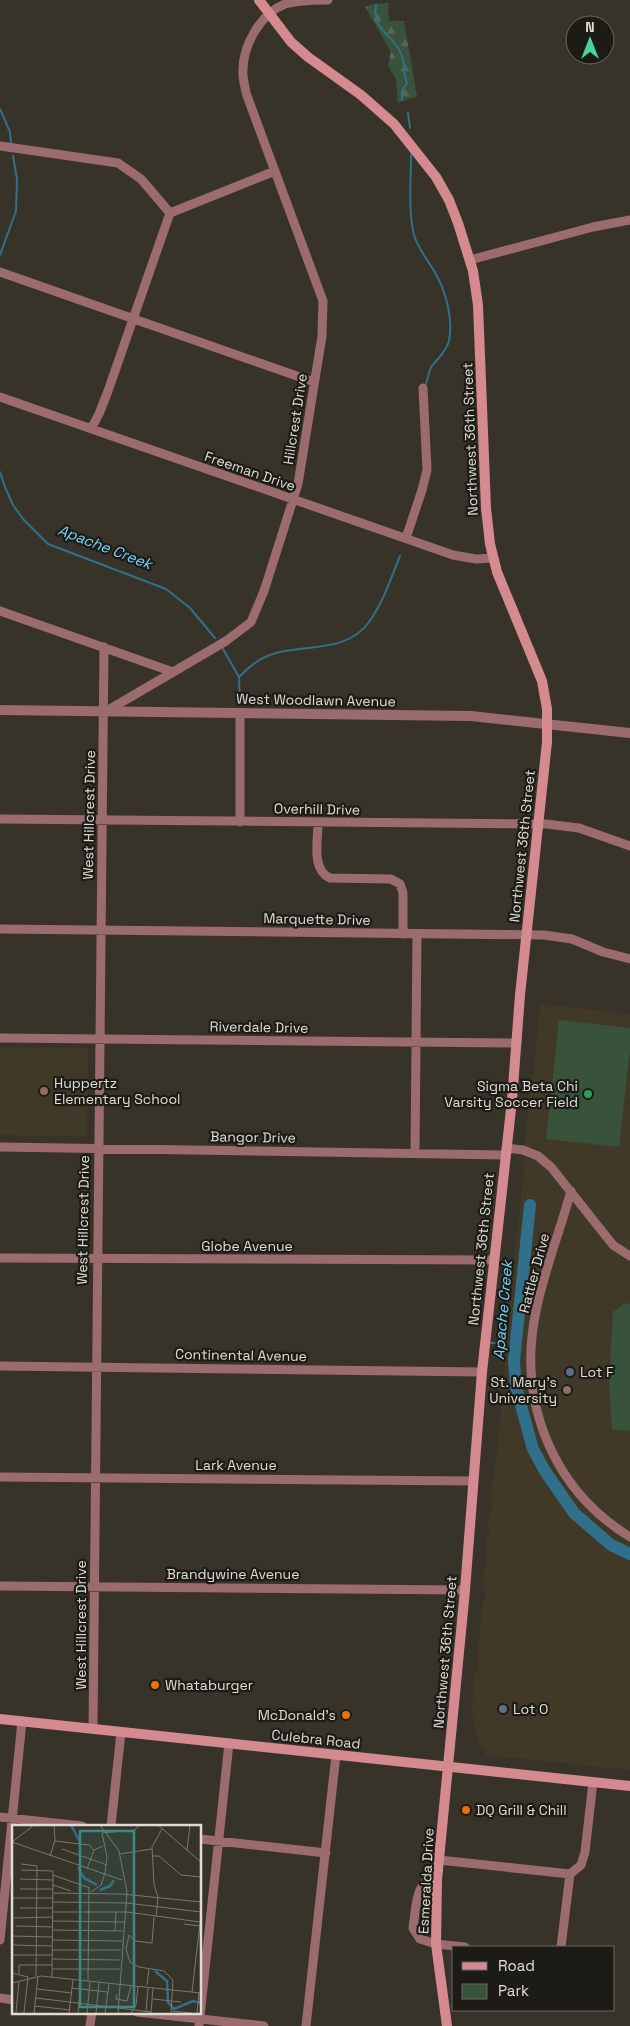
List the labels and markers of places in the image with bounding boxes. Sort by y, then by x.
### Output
place label: Huppertz Elementary School [54,1074,180,1108]
place label: Sigma Beta Chi Varsity Soccer Field [444,1077,578,1111]
marker: Huppertz Elementary School [38,1085,50,1097]
marker: Sigma Beta Chi Varsity Soccer Field [582,1088,594,1100]
place label: Lot F [580,1363,614,1381]
marker: Lot F [564,1366,576,1378]
place label: St. Mary's University [489,1373,557,1407]
marker: St. Mary's University [561,1384,573,1396]
place label: Whataburger [165,1676,253,1694]
marker: Whataburger [149,1679,161,1691]
place label: Lot O [513,1700,548,1718]
marker: Lot O [497,1703,509,1715]
place label: McDonald's [258,1706,336,1724]
marker: McDonald's [340,1709,352,1721]
place label: DQ Grill & Chill [476,1801,567,1819]
marker: DQ Grill & Chill [460,1804,472,1816]

